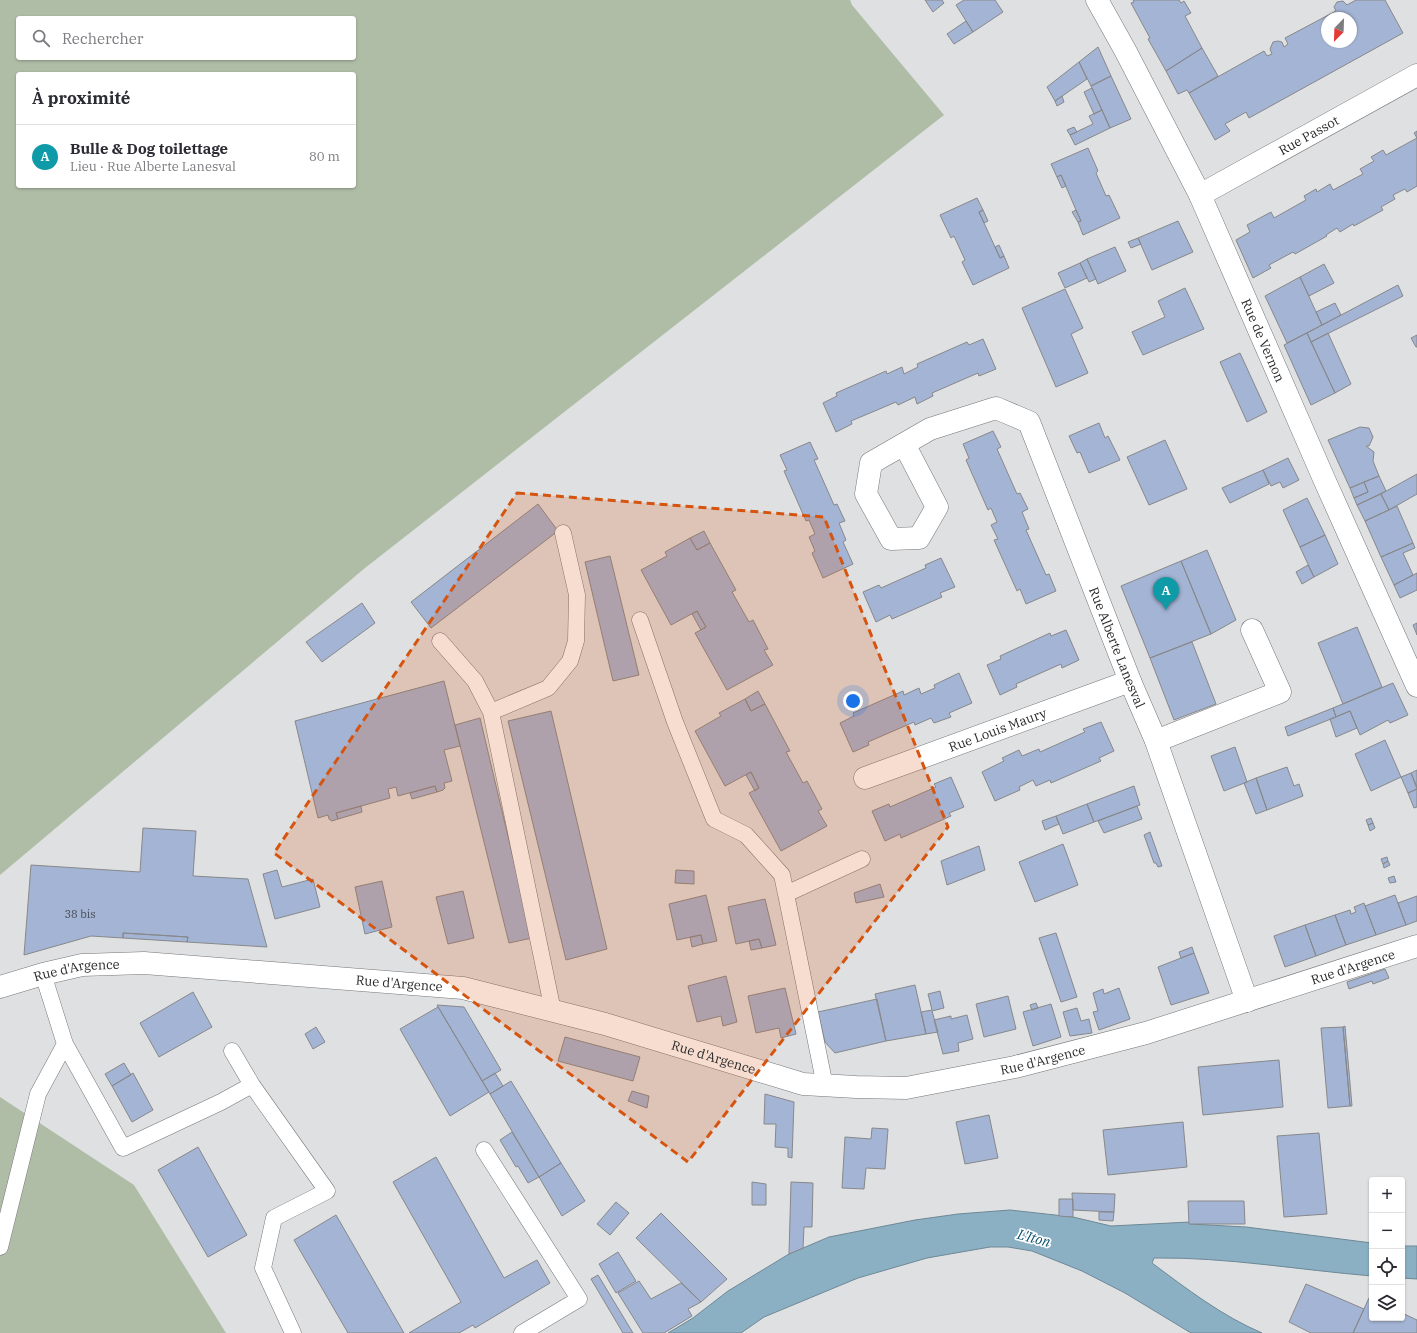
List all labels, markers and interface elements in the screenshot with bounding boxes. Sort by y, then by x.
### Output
north arrow [1321,12,1357,48]
search box [16,16,356,60]
icon: search [30,27,52,49]
text: Rechercher [62,29,143,48]
text: À proximité [32,87,130,109]
street label: Rue Passot [1276,112,1342,159]
text: Bulle & Dog toilettage [70,139,228,158]
text: A [40,148,50,165]
text: 80 m [309,148,340,165]
text: Lieu · Rue Alberte Lanesval [70,158,236,175]
street label: Rue de Vernon [1237,296,1289,385]
pin: A [1153,577,1179,610]
street label: Rue Alberte Lanesval [1085,584,1149,711]
your location [843,691,863,711]
street label: Rue Louis Maury [946,704,1049,756]
house number: 38 bis [64,907,96,921]
street label: Rue d'Argence [1309,946,1397,988]
street label: Rue d'Argence [32,956,120,985]
street label: Rue d'Argence [355,972,443,995]
street label: Rue d'Argence [669,1037,758,1078]
street label: Rue d'Argence [999,1041,1087,1079]
map controls [1369,1177,1405,1321]
button: + [1369,1177,1405,1213]
button: − [1369,1213,1405,1249]
water label: L'Iton [1014,1225,1053,1251]
button: locate [1369,1249,1405,1285]
button: layers [1369,1285,1405,1321]

